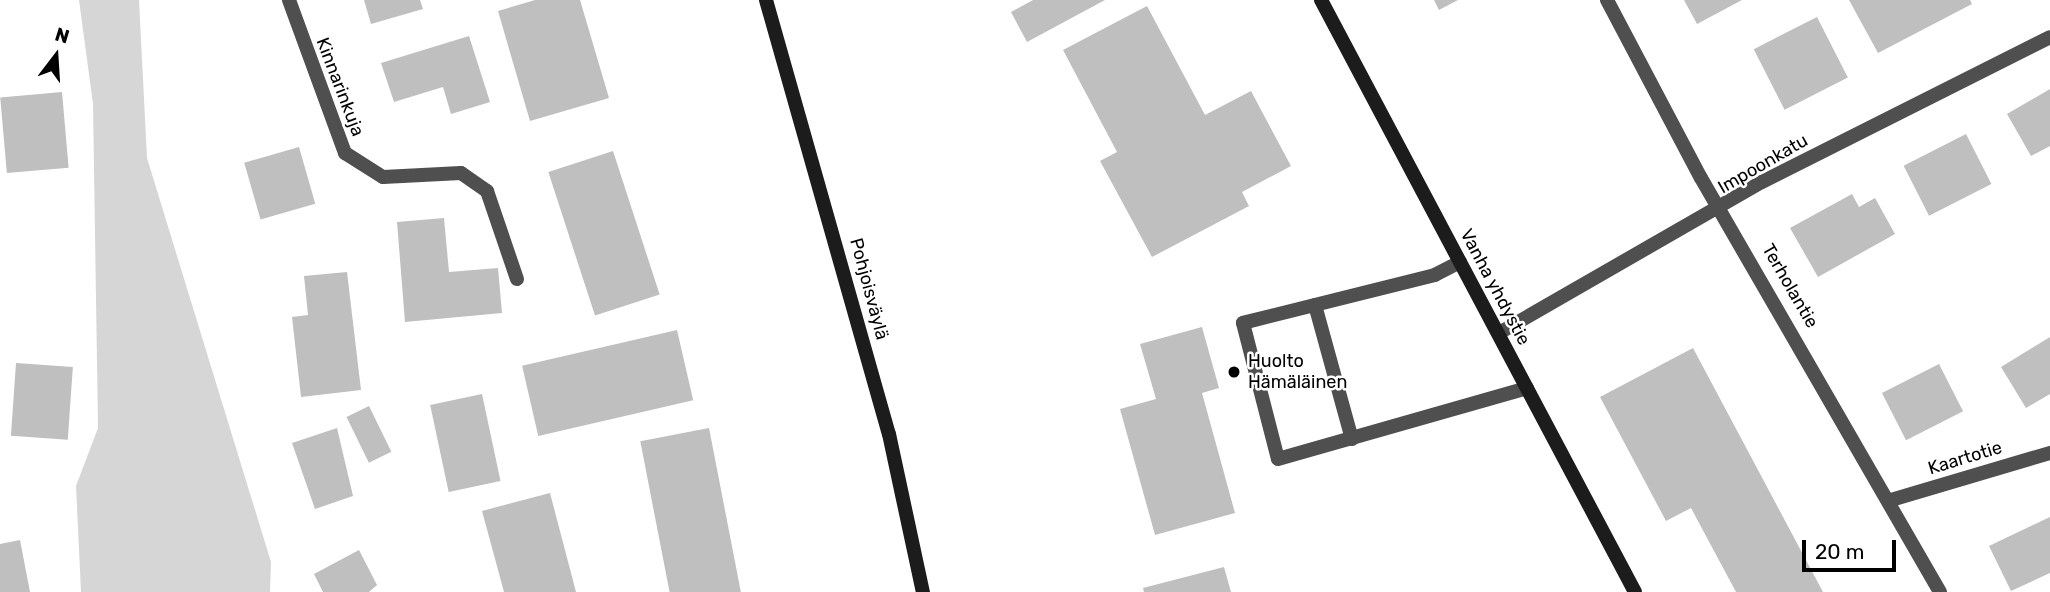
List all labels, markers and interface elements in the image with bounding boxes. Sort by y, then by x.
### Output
north arrow [21,21,91,91]
text: N [52,22,72,48]
street label: Kinnarinkuja [311,35,369,139]
street label: Impoonkatu [1714,130,1812,198]
street label: Vanha yhdystie [1455,225,1535,349]
street label: Pohjoisväylä [845,236,893,342]
street label: Terholantie [1757,240,1823,332]
place label: Huolto Hämäläinen [1248,351,1347,394]
marker: Huolto Hämäläinen [1226,364,1242,380]
street label: Kaartotie [1925,437,2005,479]
scale bar [1805,526,1899,570]
text: 20 m [1815,539,1864,564]

